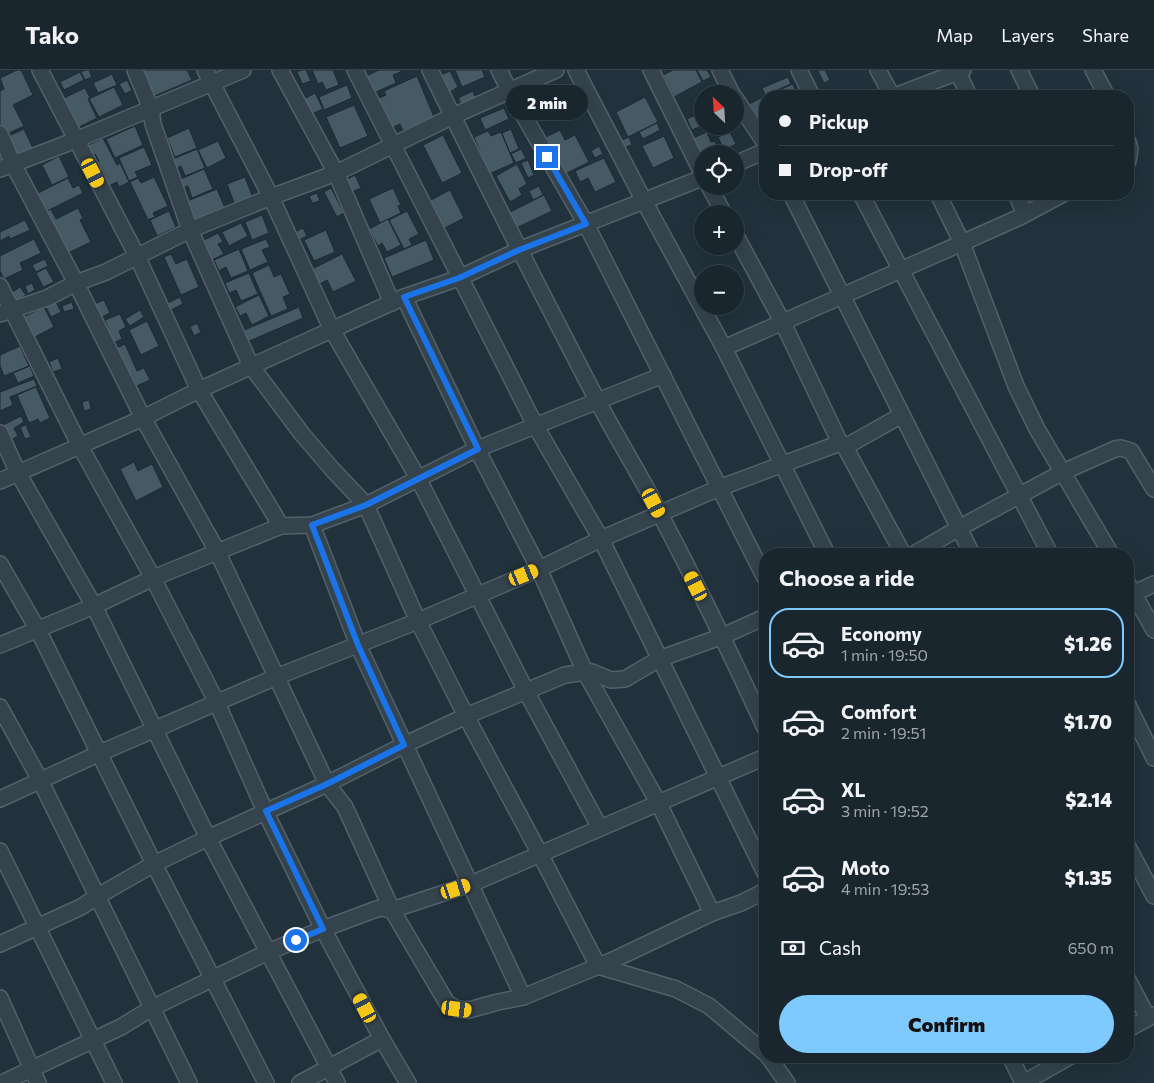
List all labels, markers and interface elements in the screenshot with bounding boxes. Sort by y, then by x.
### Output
text: Tako [25,20,79,49]
text: Map [936,24,973,46]
text: Layers [1001,24,1054,46]
text: Share [1082,24,1129,46]
callout: 2 min [506,84,588,119]
north arrow [694,85,744,135]
map controls [694,85,744,315]
text: 2 min [527,93,567,112]
text: Pickup [809,110,869,133]
button: locate [694,145,744,195]
route end [536,146,558,168]
car [79,156,106,190]
text: Drop-off [809,158,888,181]
button: + [694,205,744,255]
button: − [694,265,744,315]
car [640,486,667,520]
car [507,562,540,588]
text: Choose a ride [779,564,914,591]
car [682,569,709,603]
icon: car [781,621,826,666]
text: Economy [841,622,922,645]
text: $1.26 [1064,632,1112,655]
text: 1 min · 19:50 [841,645,928,664]
icon: car [781,699,826,744]
text: Comfort [841,700,917,723]
text: $1.70 [1064,710,1112,733]
text: 2 min · 19:51 [841,723,926,742]
icon: car [781,777,826,822]
text: XL [841,778,866,801]
text: $2.14 [1065,788,1112,811]
text: 3 min · 19:52 [841,801,929,820]
icon: car [781,855,826,900]
text: Moto [841,856,890,879]
text: $1.35 [1064,866,1112,889]
car [439,877,472,901]
text: 4 min · 19:53 [841,879,929,898]
route start [285,929,307,951]
icon: cash [779,934,807,962]
text: Cash [819,936,861,959]
text: 650 m [1068,938,1114,957]
car [351,991,378,1025]
button: Confirm [779,995,1114,1053]
car [441,1000,472,1018]

